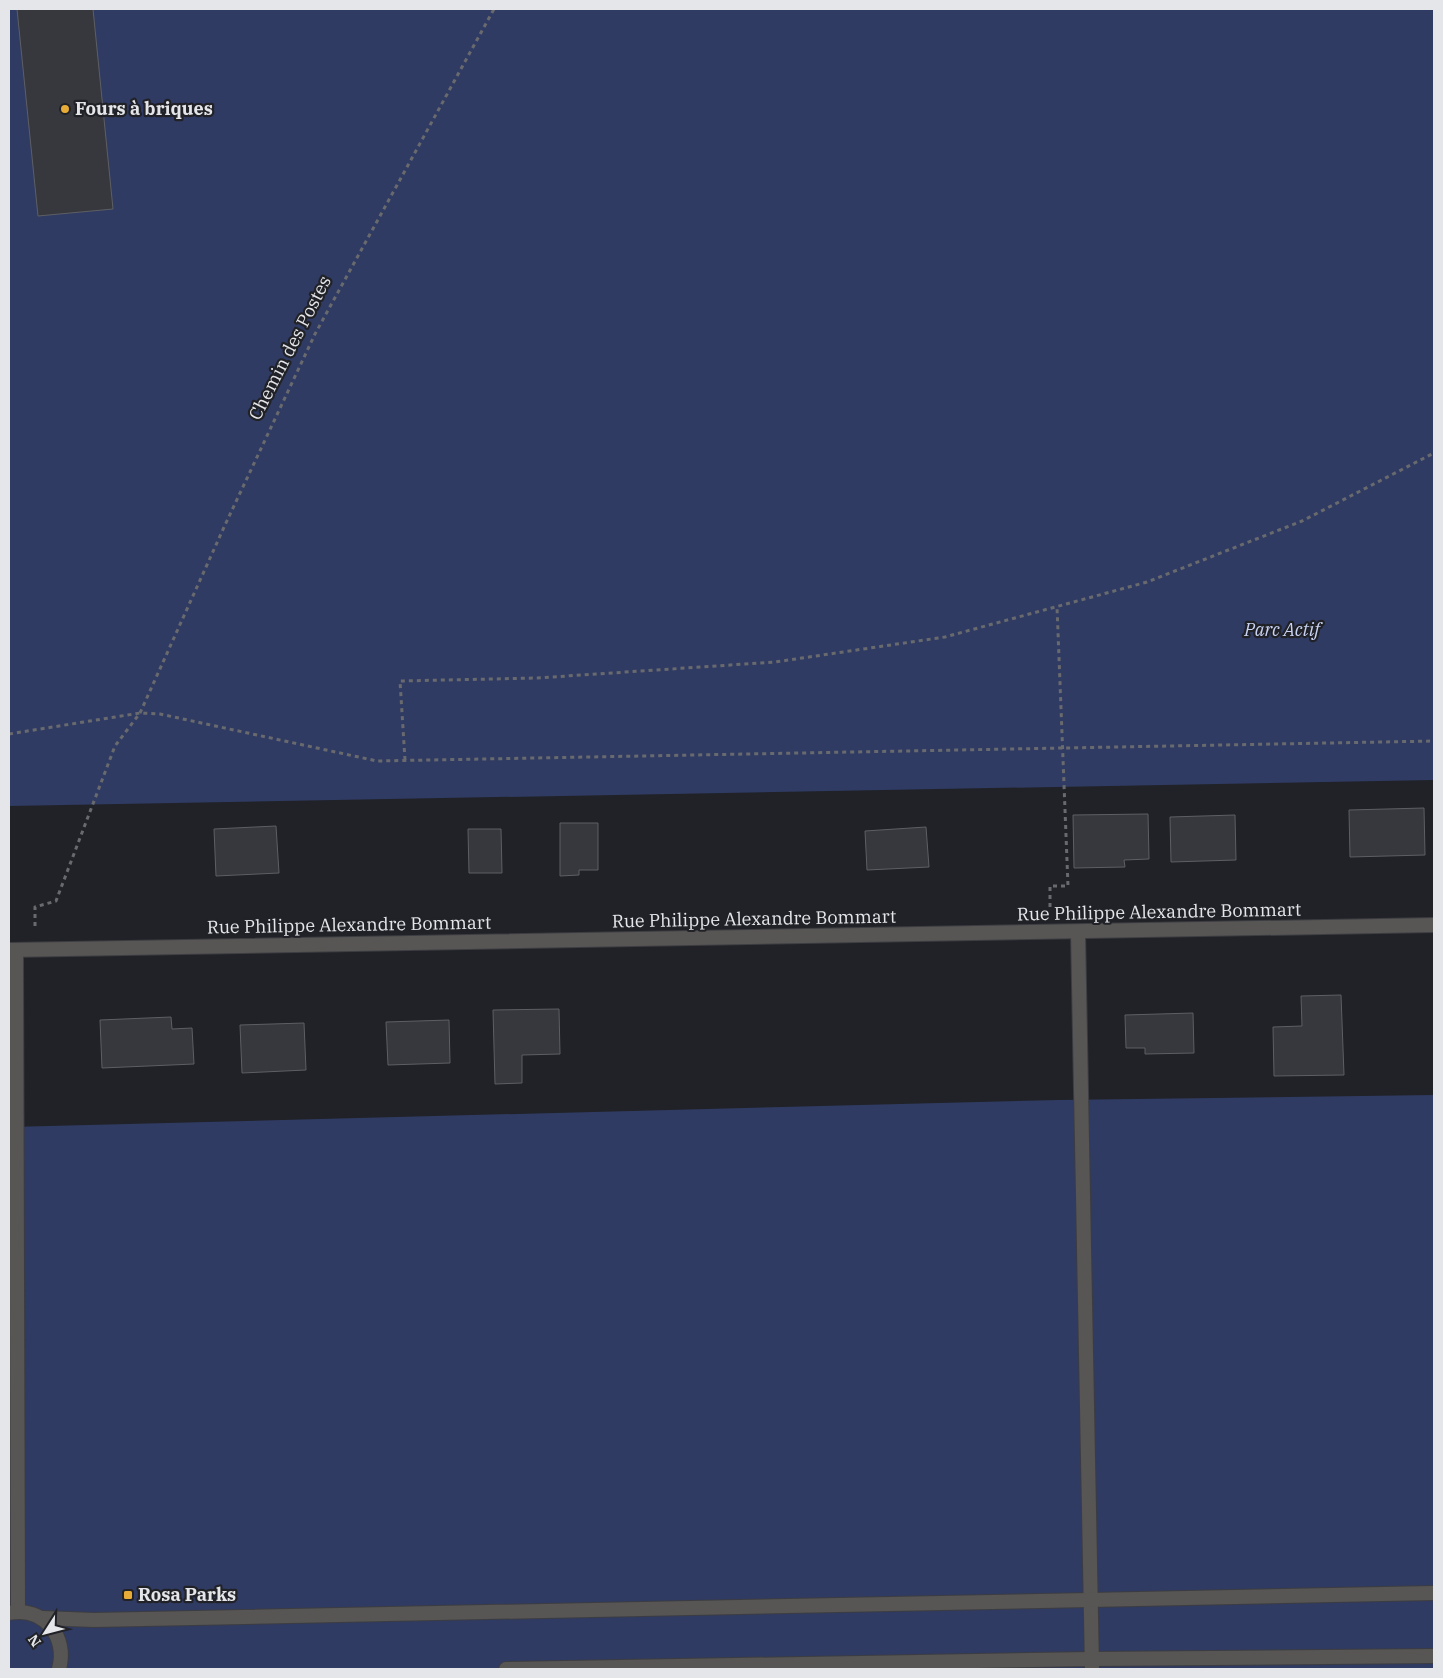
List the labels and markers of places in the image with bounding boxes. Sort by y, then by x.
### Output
place label: Fours à briques [75,97,213,120]
marker: Fours à briques [59,103,71,115]
place label: Rosa Parks [138,1583,236,1606]
marker: Rosa Parks [122,1589,134,1601]

